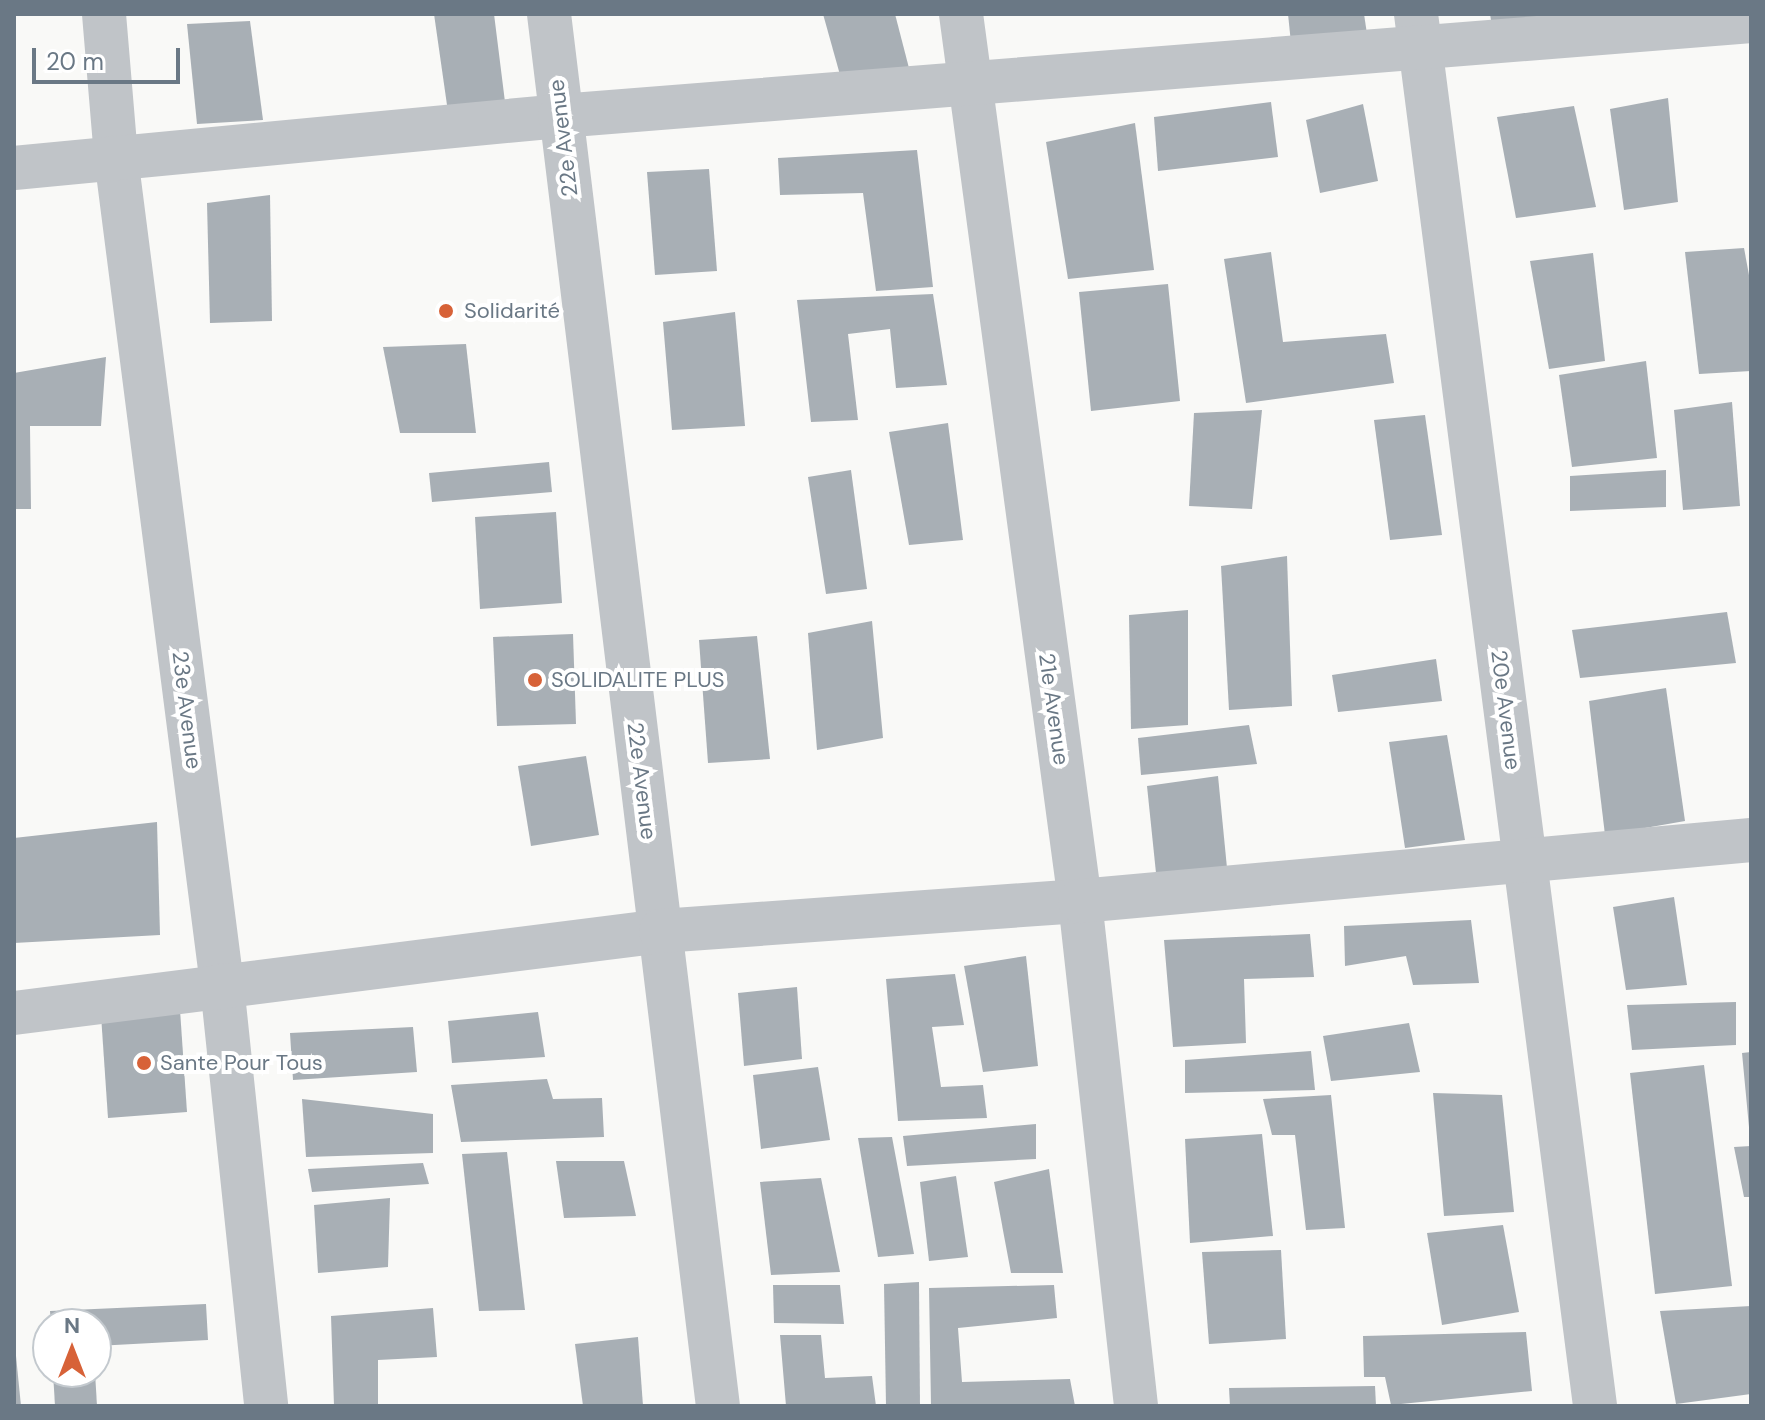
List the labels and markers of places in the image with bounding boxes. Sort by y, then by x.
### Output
place label: Solidarité [464,298,560,324]
marker: Solidarité [435,300,457,322]
place label: SOLIDALITE PLUS [551,667,724,693]
marker: SOLIDALITE PLUS [526,671,544,689]
place label: Sante Pour Tous [160,1050,323,1076]
marker: Sante Pour Tous [135,1054,153,1072]

